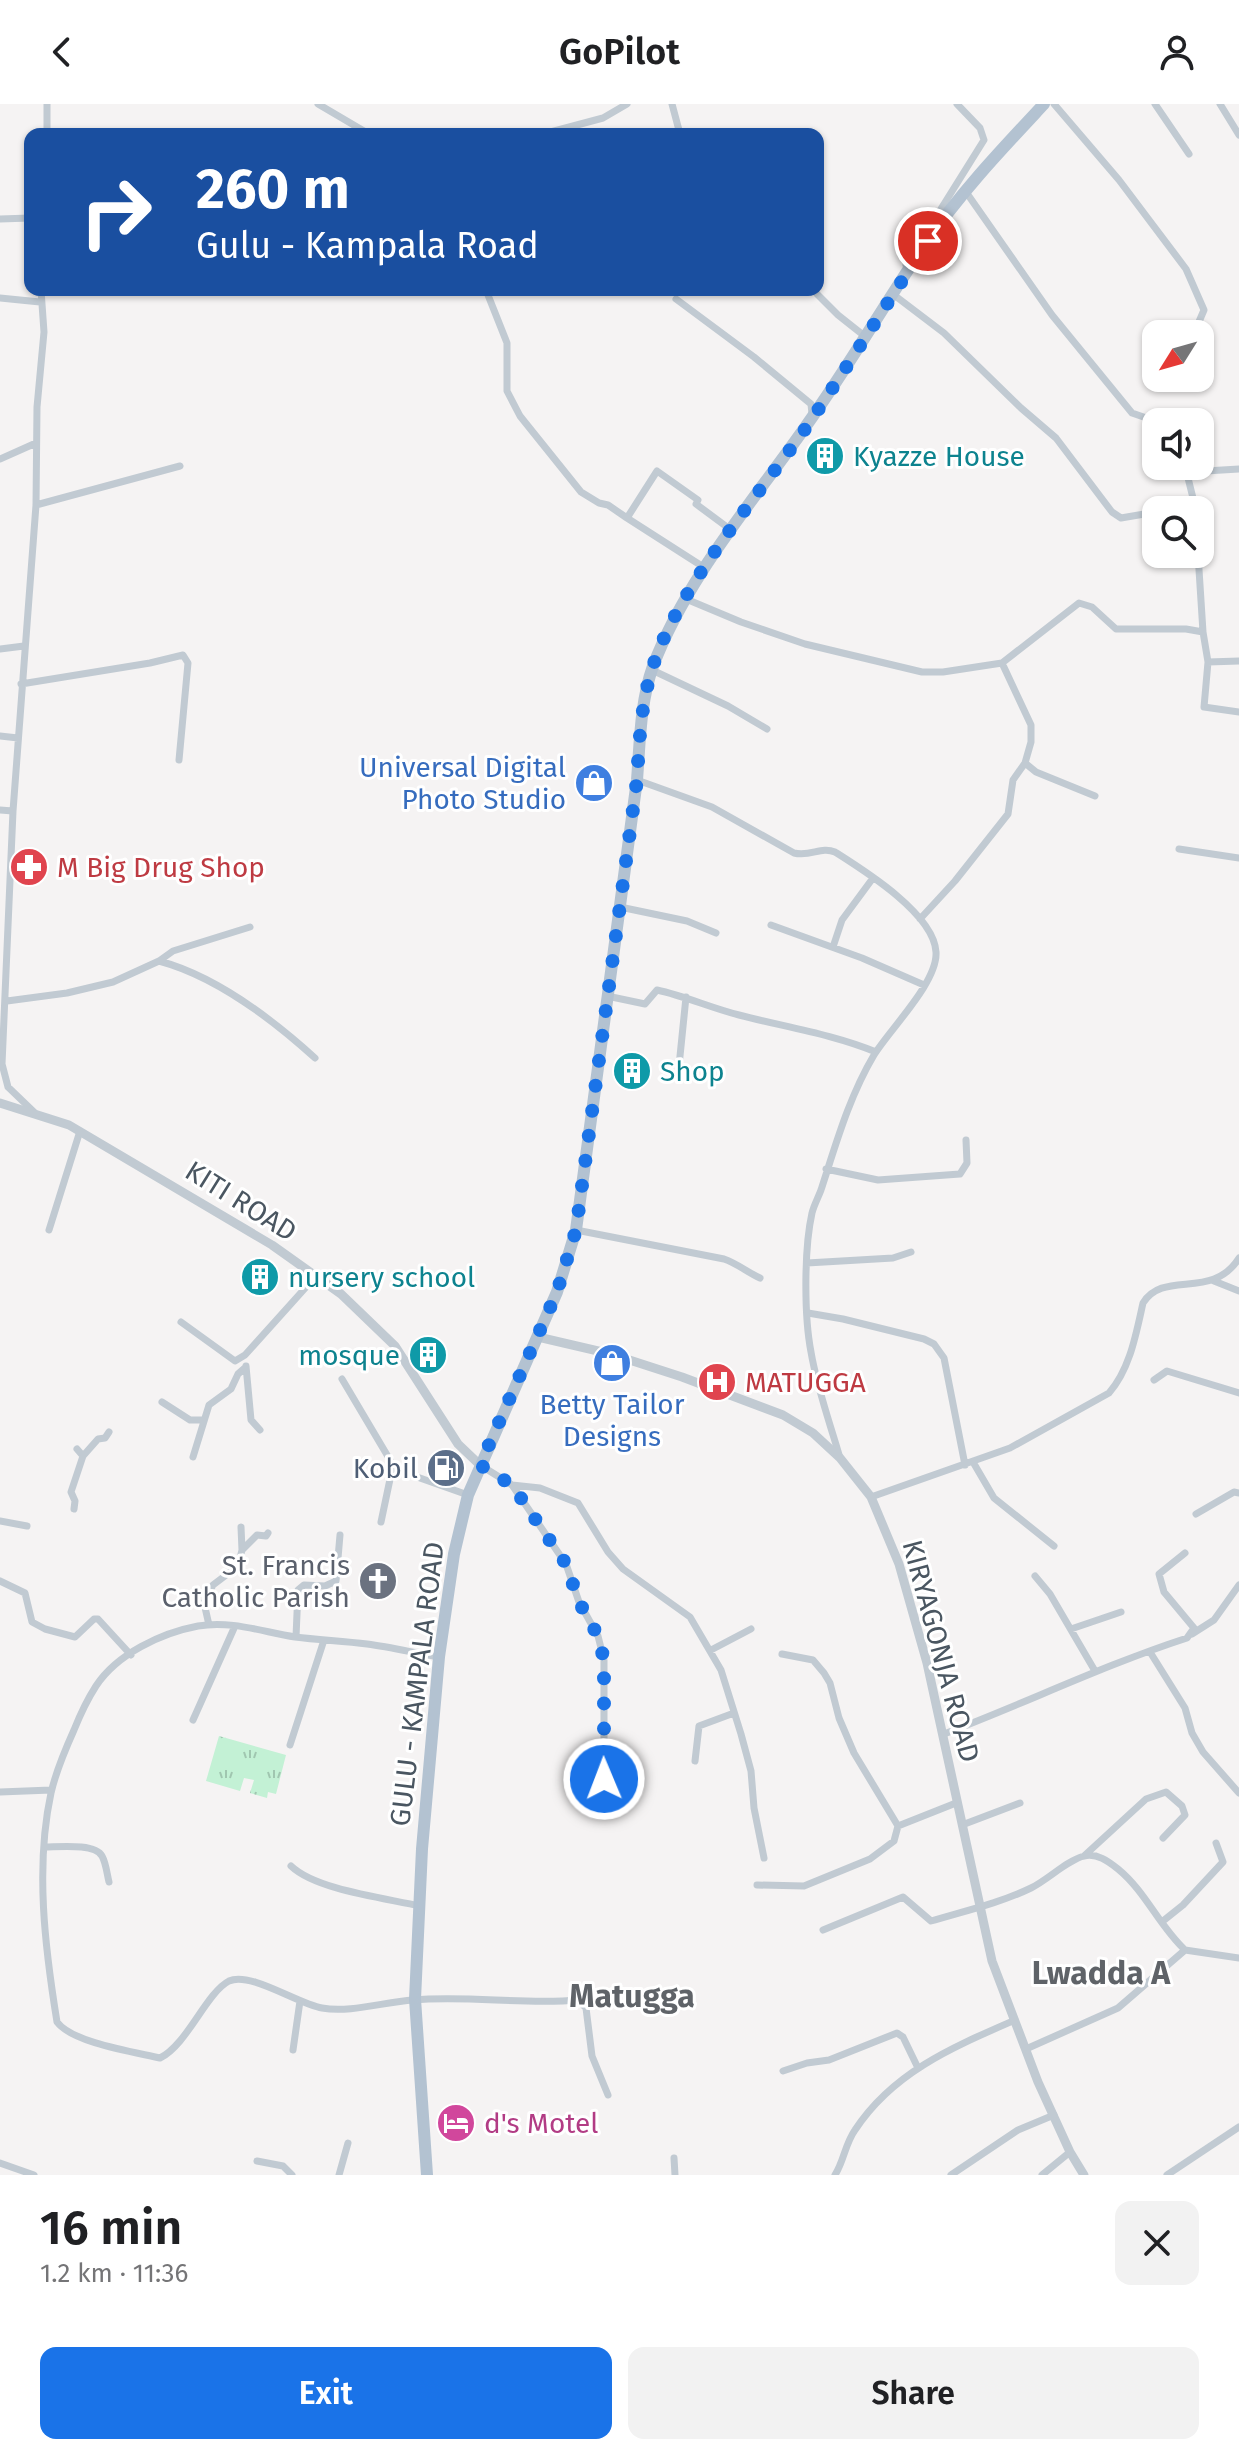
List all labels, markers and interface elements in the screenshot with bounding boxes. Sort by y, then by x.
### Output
icon: back [40,30,84,74]
text: GoPilot [559,30,680,74]
icon: person [1155,30,1199,74]
text: 260 m [196,156,350,223]
icon: right [64,160,168,264]
pin [894,207,962,275]
icon: arrive [906,219,950,263]
text: Gulu - Kampala Road [196,224,539,268]
north arrow [1142,320,1214,392]
map controls [1142,320,1214,568]
button: sound [1142,408,1214,480]
building icon: Kyazze House [804,435,846,477]
place label: Kyazze House [853,440,1025,473]
button: search [1142,496,1214,568]
place label: Universal Digital Photo Studio [359,751,566,816]
shop icon: Universal Digital Photo Studio [573,762,615,804]
pharmacy icon: M Big Drug Shop [8,846,50,888]
place label: M Big Drug Shop [57,851,265,884]
building icon: Shop [611,1050,653,1092]
place label: Shop [660,1055,725,1088]
street label: KITI ROAD [179,1154,303,1248]
building icon: nursery school [239,1256,281,1298]
place label: nursery school [288,1261,475,1294]
building icon: mosque [407,1334,449,1376]
place label: mosque [298,1339,400,1372]
shop icon: Betty Tailor Designs [591,1342,633,1384]
hospital icon: MATUGGA [696,1361,738,1403]
place label: MATUGGA [745,1366,866,1399]
place label: Betty Tailor Designs [540,1388,685,1453]
fuel station icon: Kobil [425,1447,467,1489]
place label: Kobil [353,1452,418,1485]
street label: KIRYAGONJA ROAD [895,1536,987,1766]
street label: GULU - KAMPALA ROAD [383,1540,451,1828]
place label: St. Francis Catholic Parish [161,1549,350,1614]
church icon: St. Francis Catholic Parish [357,1560,399,1602]
position arrow [562,1737,646,1821]
district label: Lwadda A [1032,1954,1171,1992]
district label: Matugga [569,1977,695,2015]
hotel icon: d's Motel [435,2102,477,2144]
place label: d's Motel [484,2107,598,2140]
text: 16 min [40,2199,182,2257]
button: close [1115,2201,1199,2285]
text: 1.2 km · 11:36 [40,2258,188,2289]
button: Exit [40,2347,612,2439]
button: Share [628,2347,1199,2439]

